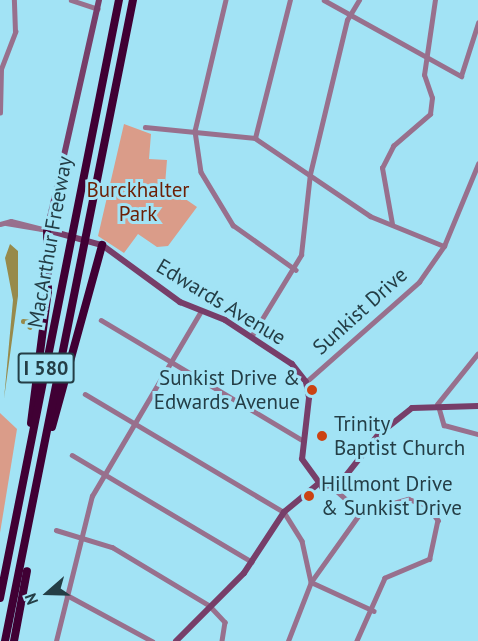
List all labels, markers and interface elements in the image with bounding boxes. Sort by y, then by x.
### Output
street label: MacArthur Freeway [23,154,77,330]
park label: Burckhalter Park [87,177,189,227]
street label: Edwards Avenue [152,253,290,351]
street label: Sunkist Drive [308,262,412,360]
road number: I 580 [18,351,74,385]
place label: Sunkist Drive & Edwards Avenue [153,365,300,415]
marker: Sunkist Drive & Edwards Avenue [305,383,319,397]
place label: Trinity Baptist Church [334,411,465,461]
marker: Trinity Baptist Church [315,429,329,443]
place label: Hillmont Drive & Sunkist Drive [321,471,462,521]
marker: Hillmont Drive & Sunkist Drive [302,489,316,503]
north arrow [18,563,78,623]
text: N [20,591,42,608]

